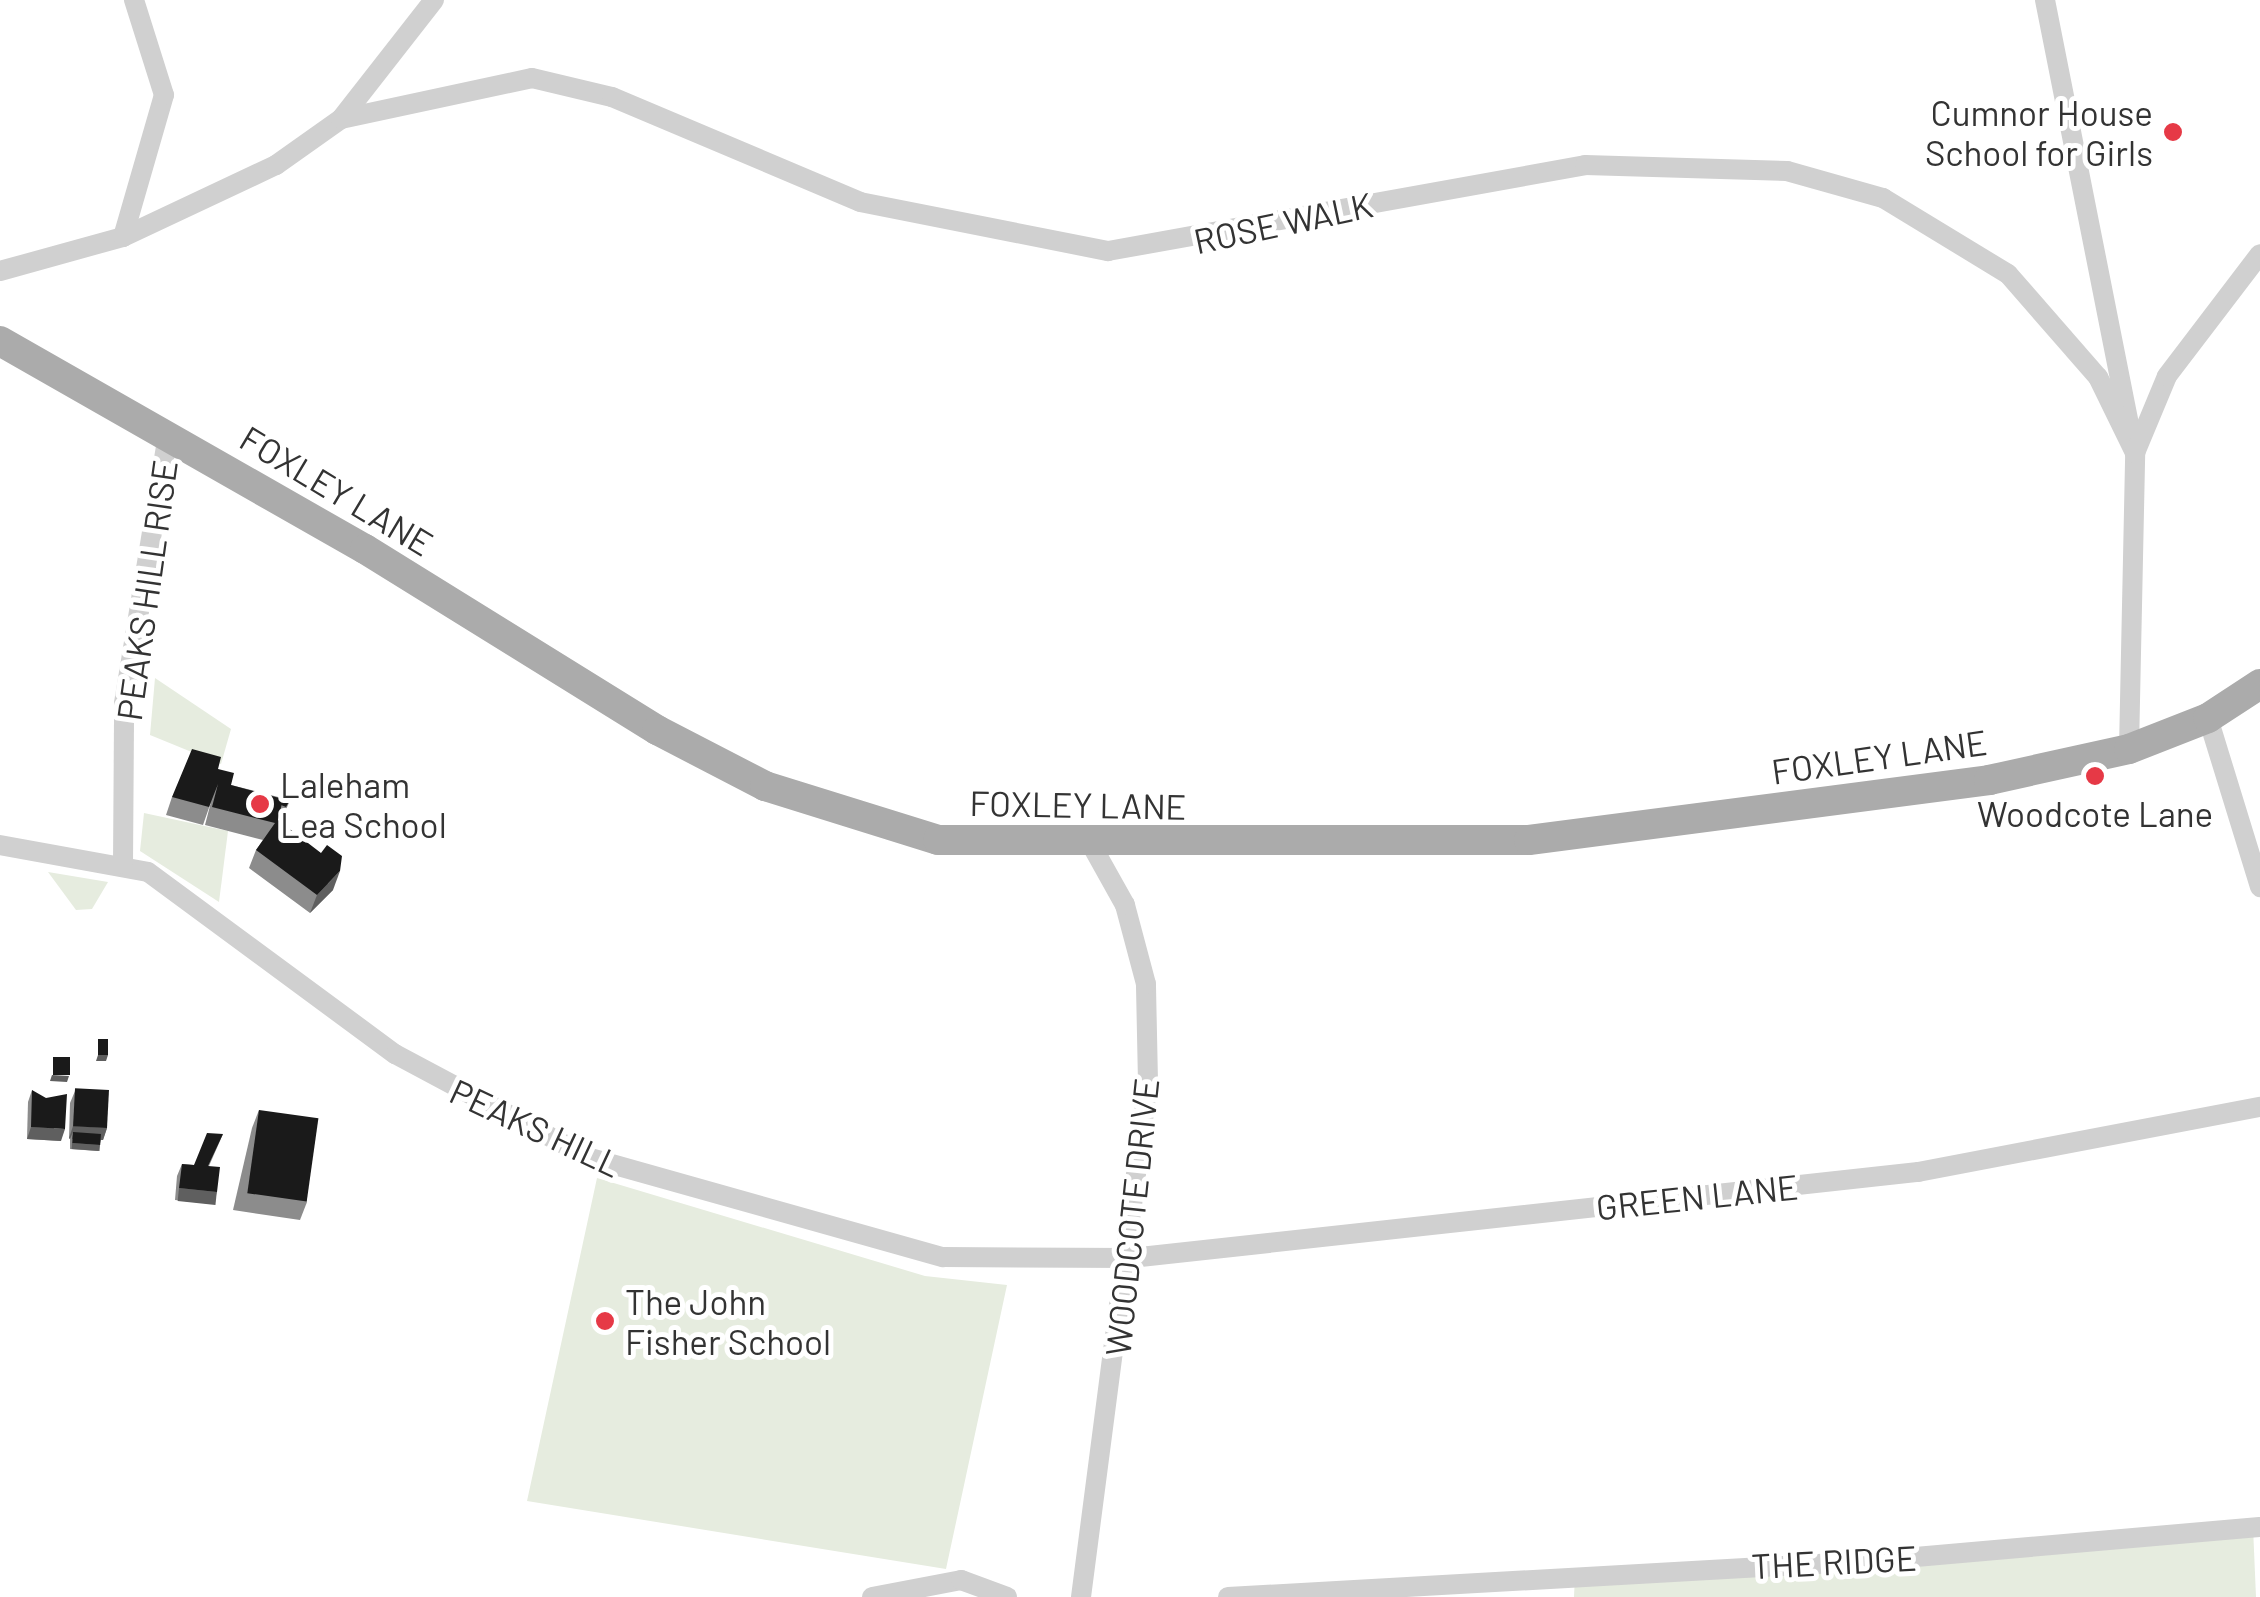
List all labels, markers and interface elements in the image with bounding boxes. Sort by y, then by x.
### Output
place label: Cumnor House School for Girls [1925,91,2153,173]
marker: Cumnor House School for Girls [2162,121,2184,143]
street label: ROSE WALK [1190,183,1376,261]
street label: FOXLEY LANE [233,416,441,564]
street label: PEAKS HILL RISE [107,457,185,723]
street label: FOXLEY LANE [1769,720,1989,792]
place label: Laleham Lea School [280,763,447,845]
marker: Woodcote Lane [2084,765,2106,787]
street label: FOXLEY LANE [969,781,1187,827]
place label: Woodcote Lane [1977,792,2213,834]
marker: Laleham Lea School [249,793,271,815]
street label: PEAKS HILL [444,1069,628,1185]
street label: WOODCOTE DRIVE [1096,1076,1166,1358]
street label: GREEN LANE [1594,1165,1800,1227]
place label: The John Fisher School [625,1280,831,1362]
marker: The John Fisher School [594,1310,616,1332]
street label: THE RIDGE [1750,1536,1918,1586]

